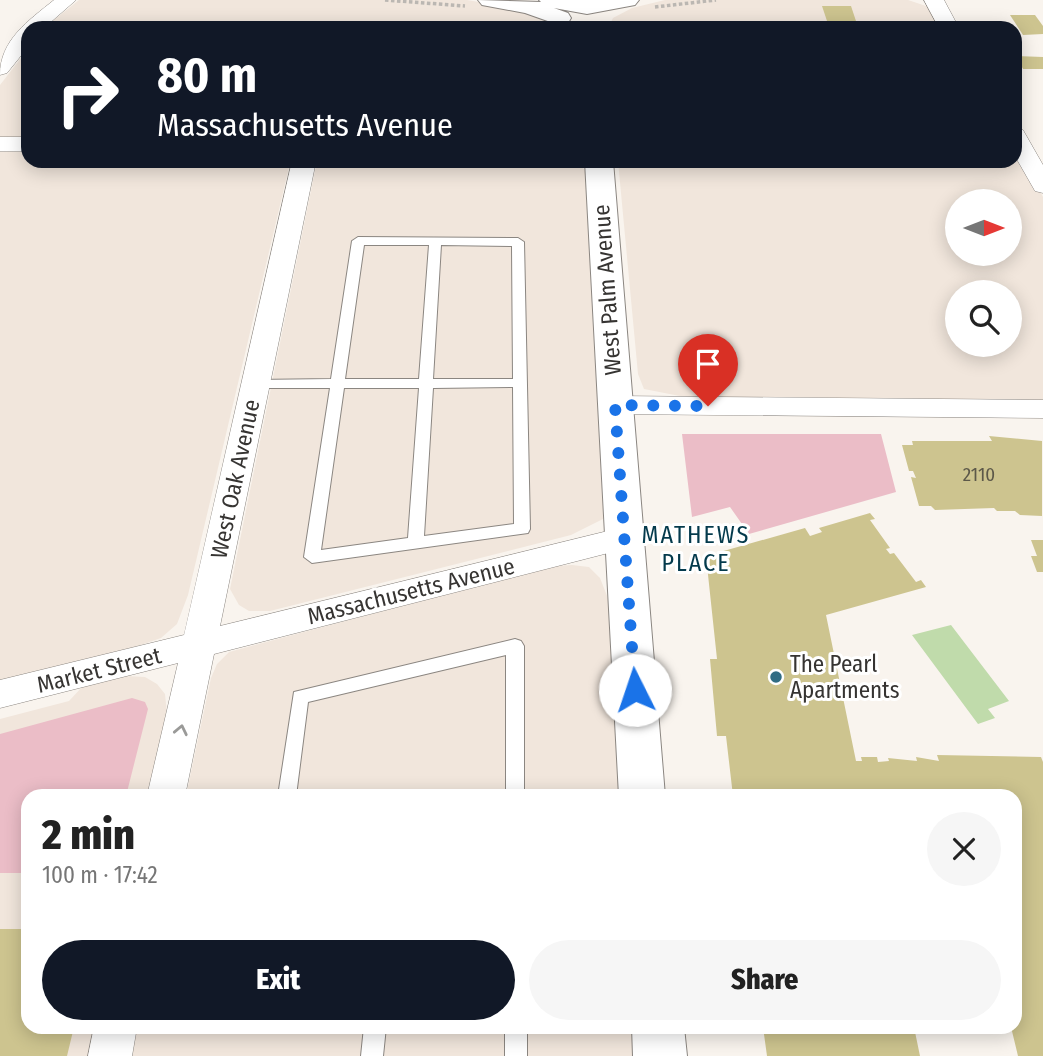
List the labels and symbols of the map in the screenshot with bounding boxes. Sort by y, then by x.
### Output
north arrow [945,189,1022,266]
street label: West Palm Avenue [587,204,627,376]
pin [678,334,738,406]
street label: West Oak Avenue [204,397,266,561]
house number: 2110 [963,463,995,486]
district label: MATHEWS PLACE [641,521,751,577]
street label: Massachusetts Avenue [304,552,518,630]
street label: Market Street [34,641,164,699]
place label: The Pearl Apartments [790,650,900,704]
position arrow [598,653,672,727]
marker: The Pearl Apartments [768,669,784,685]
one-way arrow [172,724,187,736]

